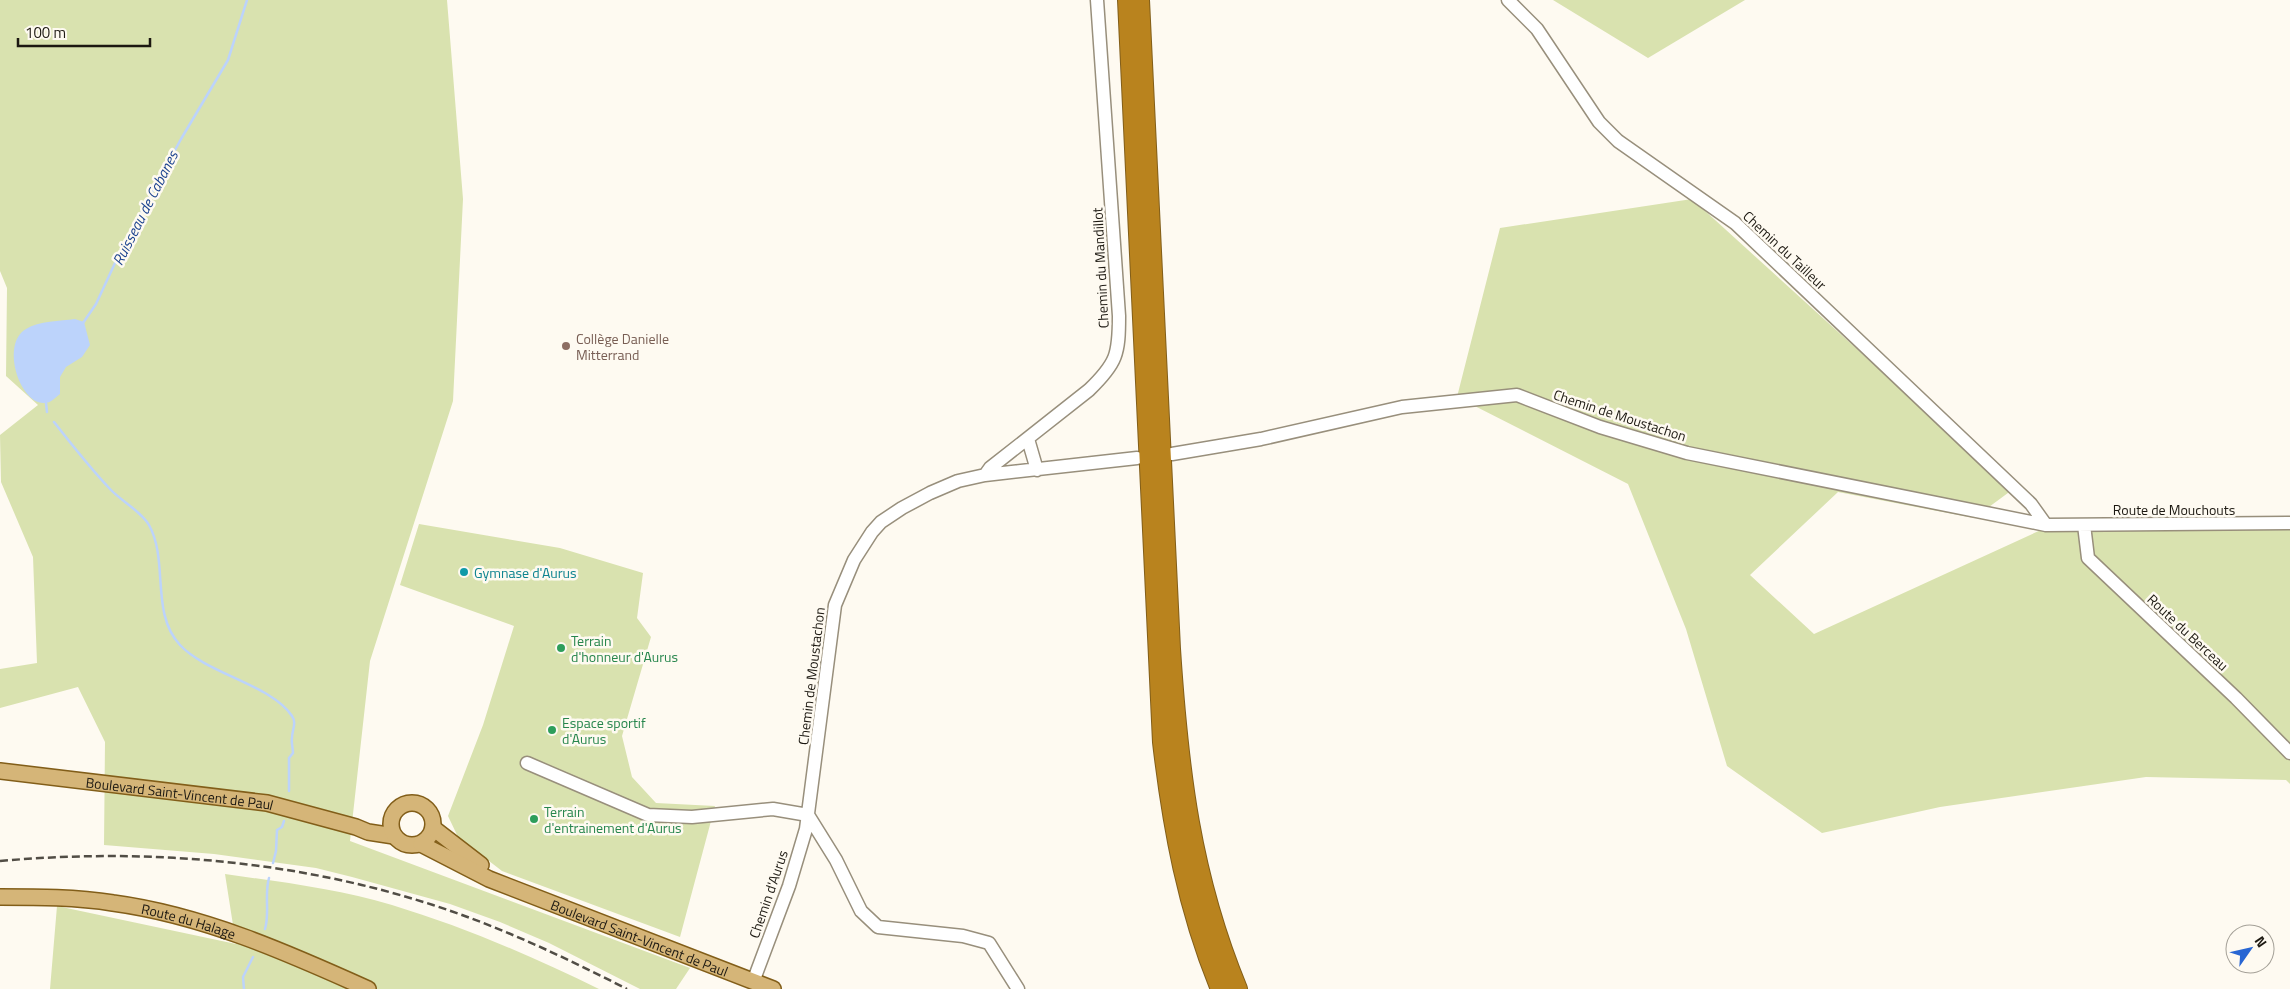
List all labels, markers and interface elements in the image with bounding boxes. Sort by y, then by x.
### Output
scale bar [18,15,150,47]
text: 100 m [25,21,66,44]
water label: Ruisseau de Cabanes [106,145,184,269]
street label: Chemin du Tailleur [1739,206,1832,294]
street label: Chemin du Mandillot [1086,207,1114,329]
place label: Collège Danielle Mitterrand [576,328,669,365]
marker: Collège Danielle Mitterrand [560,340,572,352]
street label: Chemin de Moustachon [1551,384,1689,446]
street label: Route de Mouchouts [2113,499,2235,520]
place label: Gymnase d'Aurus [474,562,576,583]
marker: Gymnase d'Aurus [458,566,470,578]
street label: Route du Berceau [2143,589,2233,675]
street label: Chemin de Moustachon [792,606,830,746]
place label: Terrain d'honneur d'Aurus [571,630,678,667]
marker: Terrain d'honneur d'Aurus [555,642,567,654]
place label: Espace sportif d'Aurus [562,712,646,749]
marker: Espace sportif d'Aurus [546,724,558,736]
street label: Boulevard Saint-Vincent de Paul [85,771,276,815]
place label: Terrain d'entrainement d'Aurus [544,801,682,838]
marker: Terrain d'entrainement d'Aurus [528,813,540,825]
street label: Chemin d'Aurus [743,847,793,941]
street label: Boulevard Saint-Vincent de Paul [548,893,731,981]
street label: Route du Halage [140,897,239,944]
north arrow [2225,924,2275,974]
text: N [2250,932,2273,951]

